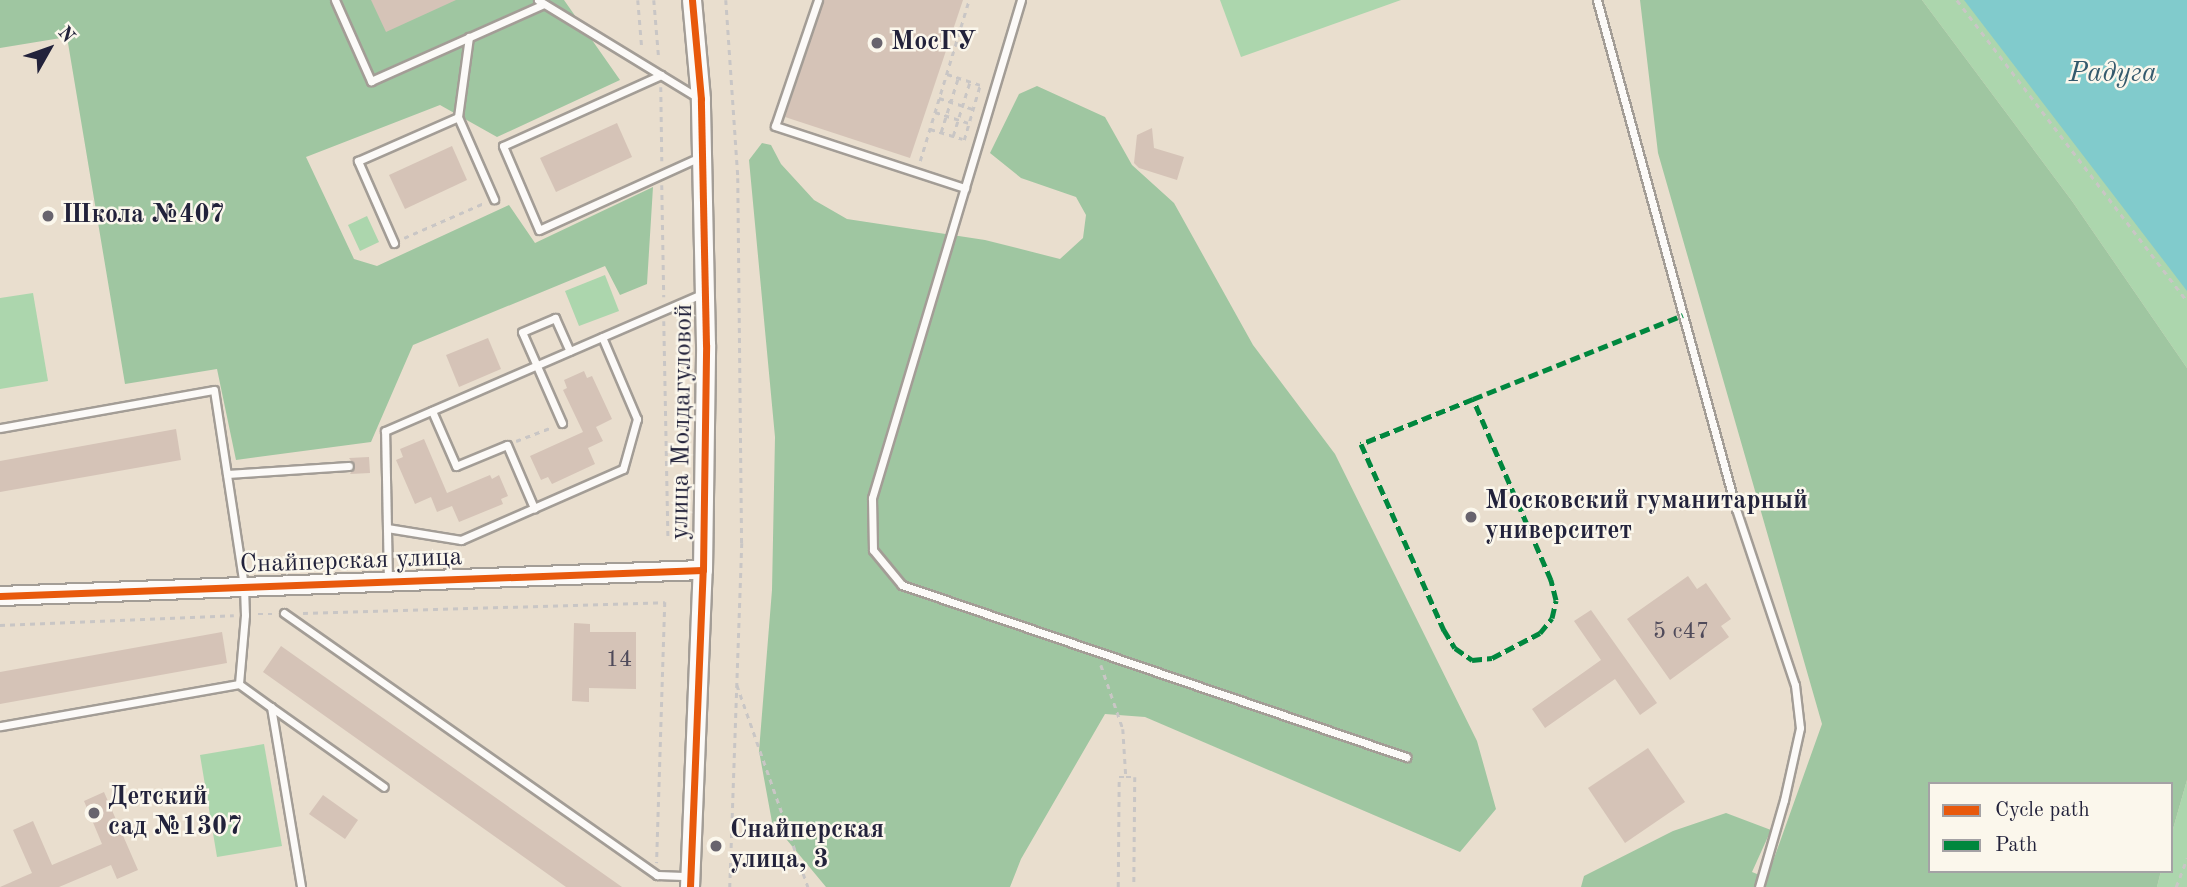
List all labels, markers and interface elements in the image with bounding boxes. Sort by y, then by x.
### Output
north arrow [14,14,84,84]
text: N [54,24,77,47]
place label: МосГУ [891,27,976,59]
marker: МосГУ [869,35,885,51]
water label: Радуга [2069,57,2157,91]
place label: Школа №407 [62,200,225,232]
marker: Школа №407 [40,208,56,224]
street label: улица Молдагуловой [665,304,701,540]
place label: Московский гуманитарный университет [1485,486,1808,548]
marker: Московский гуманитарный университет [1463,509,1479,525]
street label: Снайперская улица [239,543,463,581]
house number: 5 с47 [1653,618,1709,646]
house number: 14 [606,646,632,674]
place label: Детский сад №1307 [108,782,242,844]
legend [1928,782,2173,873]
text: Cycle path [1995,800,2090,821]
marker: Детский сад №1307 [86,805,102,821]
place label: Снайперская улица, 3 [730,815,884,876]
text: Path [1995,835,2038,856]
marker: Снайперская улица, 3 [708,838,724,854]

